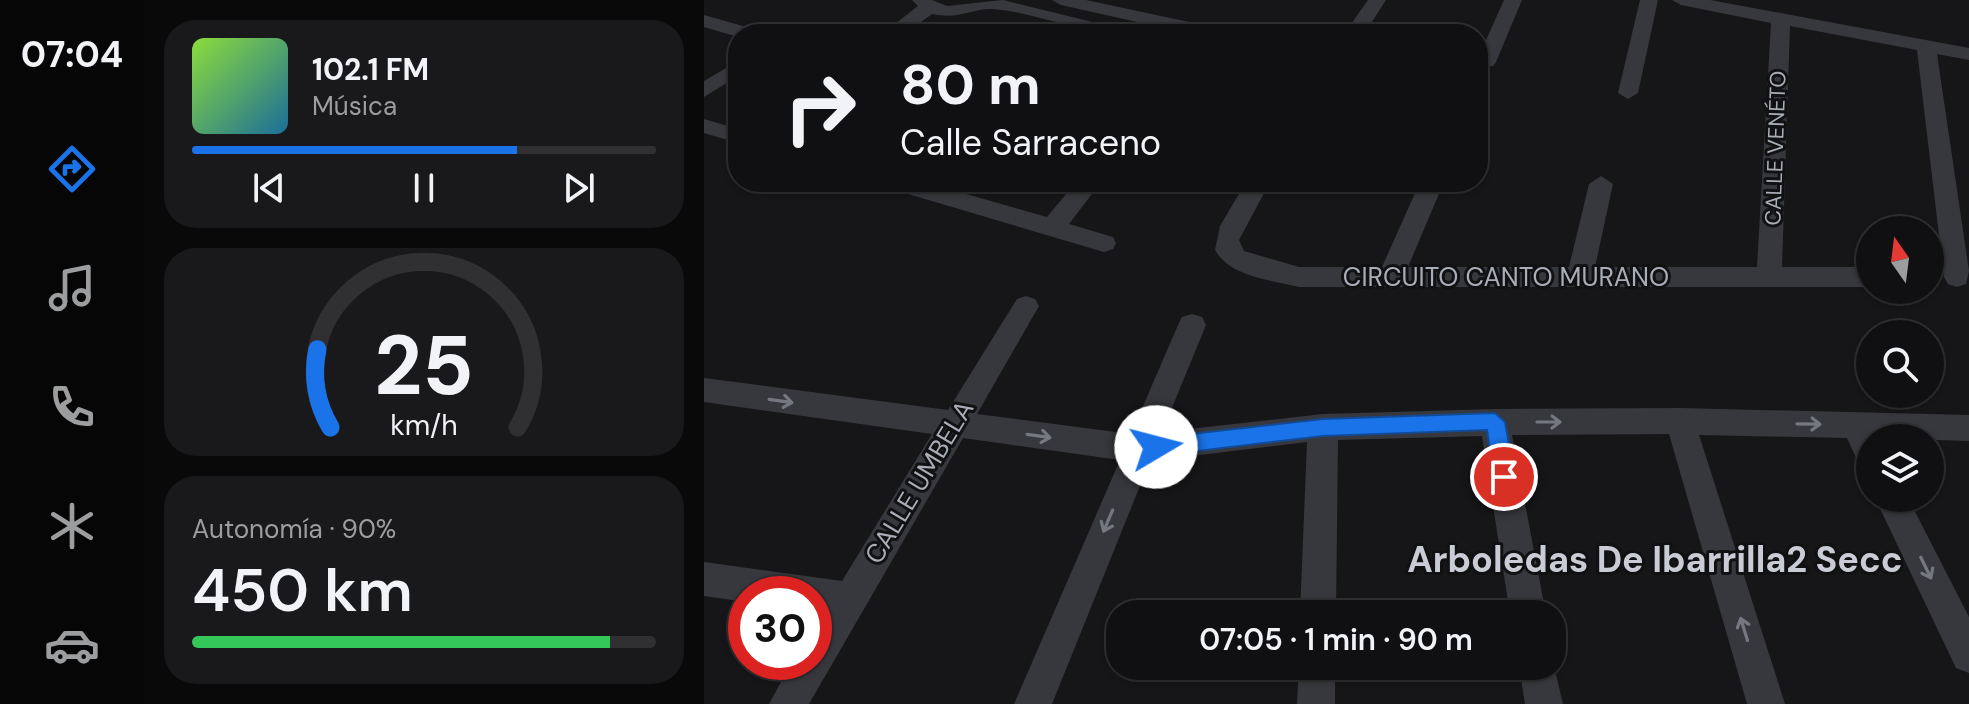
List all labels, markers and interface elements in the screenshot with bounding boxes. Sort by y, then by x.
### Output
text: 07:04 [21,31,123,78]
text: 80 m [900,48,1041,121]
text: 102.1 FM [312,50,429,89]
icon: right [768,56,872,160]
street label: CALLE VENÉTO [1758,70,1793,226]
text: Música [312,89,397,123]
text: Calle Sarraceno [900,119,1161,166]
icon: directions [44,141,100,197]
icon: previous [247,166,291,210]
icon: pause [402,166,446,210]
icon: next [557,166,601,210]
north arrow [1856,216,1944,304]
map controls [1856,216,1944,512]
icon: music [44,260,100,316]
street label: CIRCUITO CANTO MURANO [1343,260,1669,294]
text: 25 [374,311,474,420]
button: search [1856,320,1944,408]
icon: phone [44,379,100,435]
one-way arrow [768,394,793,409]
street label: CALLE UMBELA [857,394,981,570]
position arrow [1114,405,1198,489]
text: km/h [390,407,458,444]
one-way arrow [1535,414,1562,430]
one-way arrow [1795,417,1822,432]
button: layers [1856,424,1944,512]
one-way arrow [1026,429,1051,444]
pin [1470,443,1538,511]
icon: arrive [1482,455,1526,499]
icon: climate [44,498,100,554]
one-way arrow [1100,508,1115,533]
text: Autonomía · 90% [192,512,396,546]
district label: Arboledas De Ibarrilla2 Secc [1407,536,1903,583]
text: 450 km [192,551,413,630]
one-way arrow [1919,556,1934,580]
speed limit sign: 30 [728,576,832,680]
icon: car [44,617,100,673]
one-way arrow [1736,617,1751,643]
text: 07:05 · 1 min · 90 m [1199,620,1473,659]

